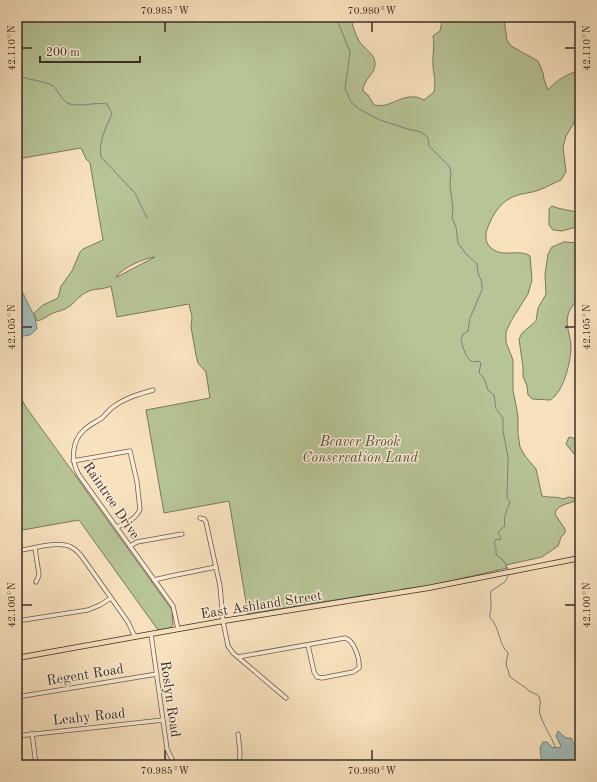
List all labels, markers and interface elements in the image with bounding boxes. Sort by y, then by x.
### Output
text: 70.985°W [141,6,189,16]
text: 70.980°W [348,6,396,16]
text: 42.110°N [7,25,17,71]
text: 42.110°N [582,25,592,71]
scale bar [40,38,140,64]
text: 200 m [46,47,80,59]
text: 42.105°N [7,304,17,350]
text: 42.105°N [582,304,592,350]
park label: Beaver Brook Conservation Land [302,435,418,465]
street label: Raintree Drive [80,460,142,542]
text: 42.100°N [7,582,17,628]
text: 42.100°N [582,582,592,628]
street label: East Ashland Street [200,588,323,621]
street label: Roslyn Road [158,660,182,738]
street label: Regent Road [46,662,125,688]
street label: Leahy Road [52,706,126,728]
text: 70.985°W [141,766,189,776]
text: 70.980°W [348,766,396,776]

